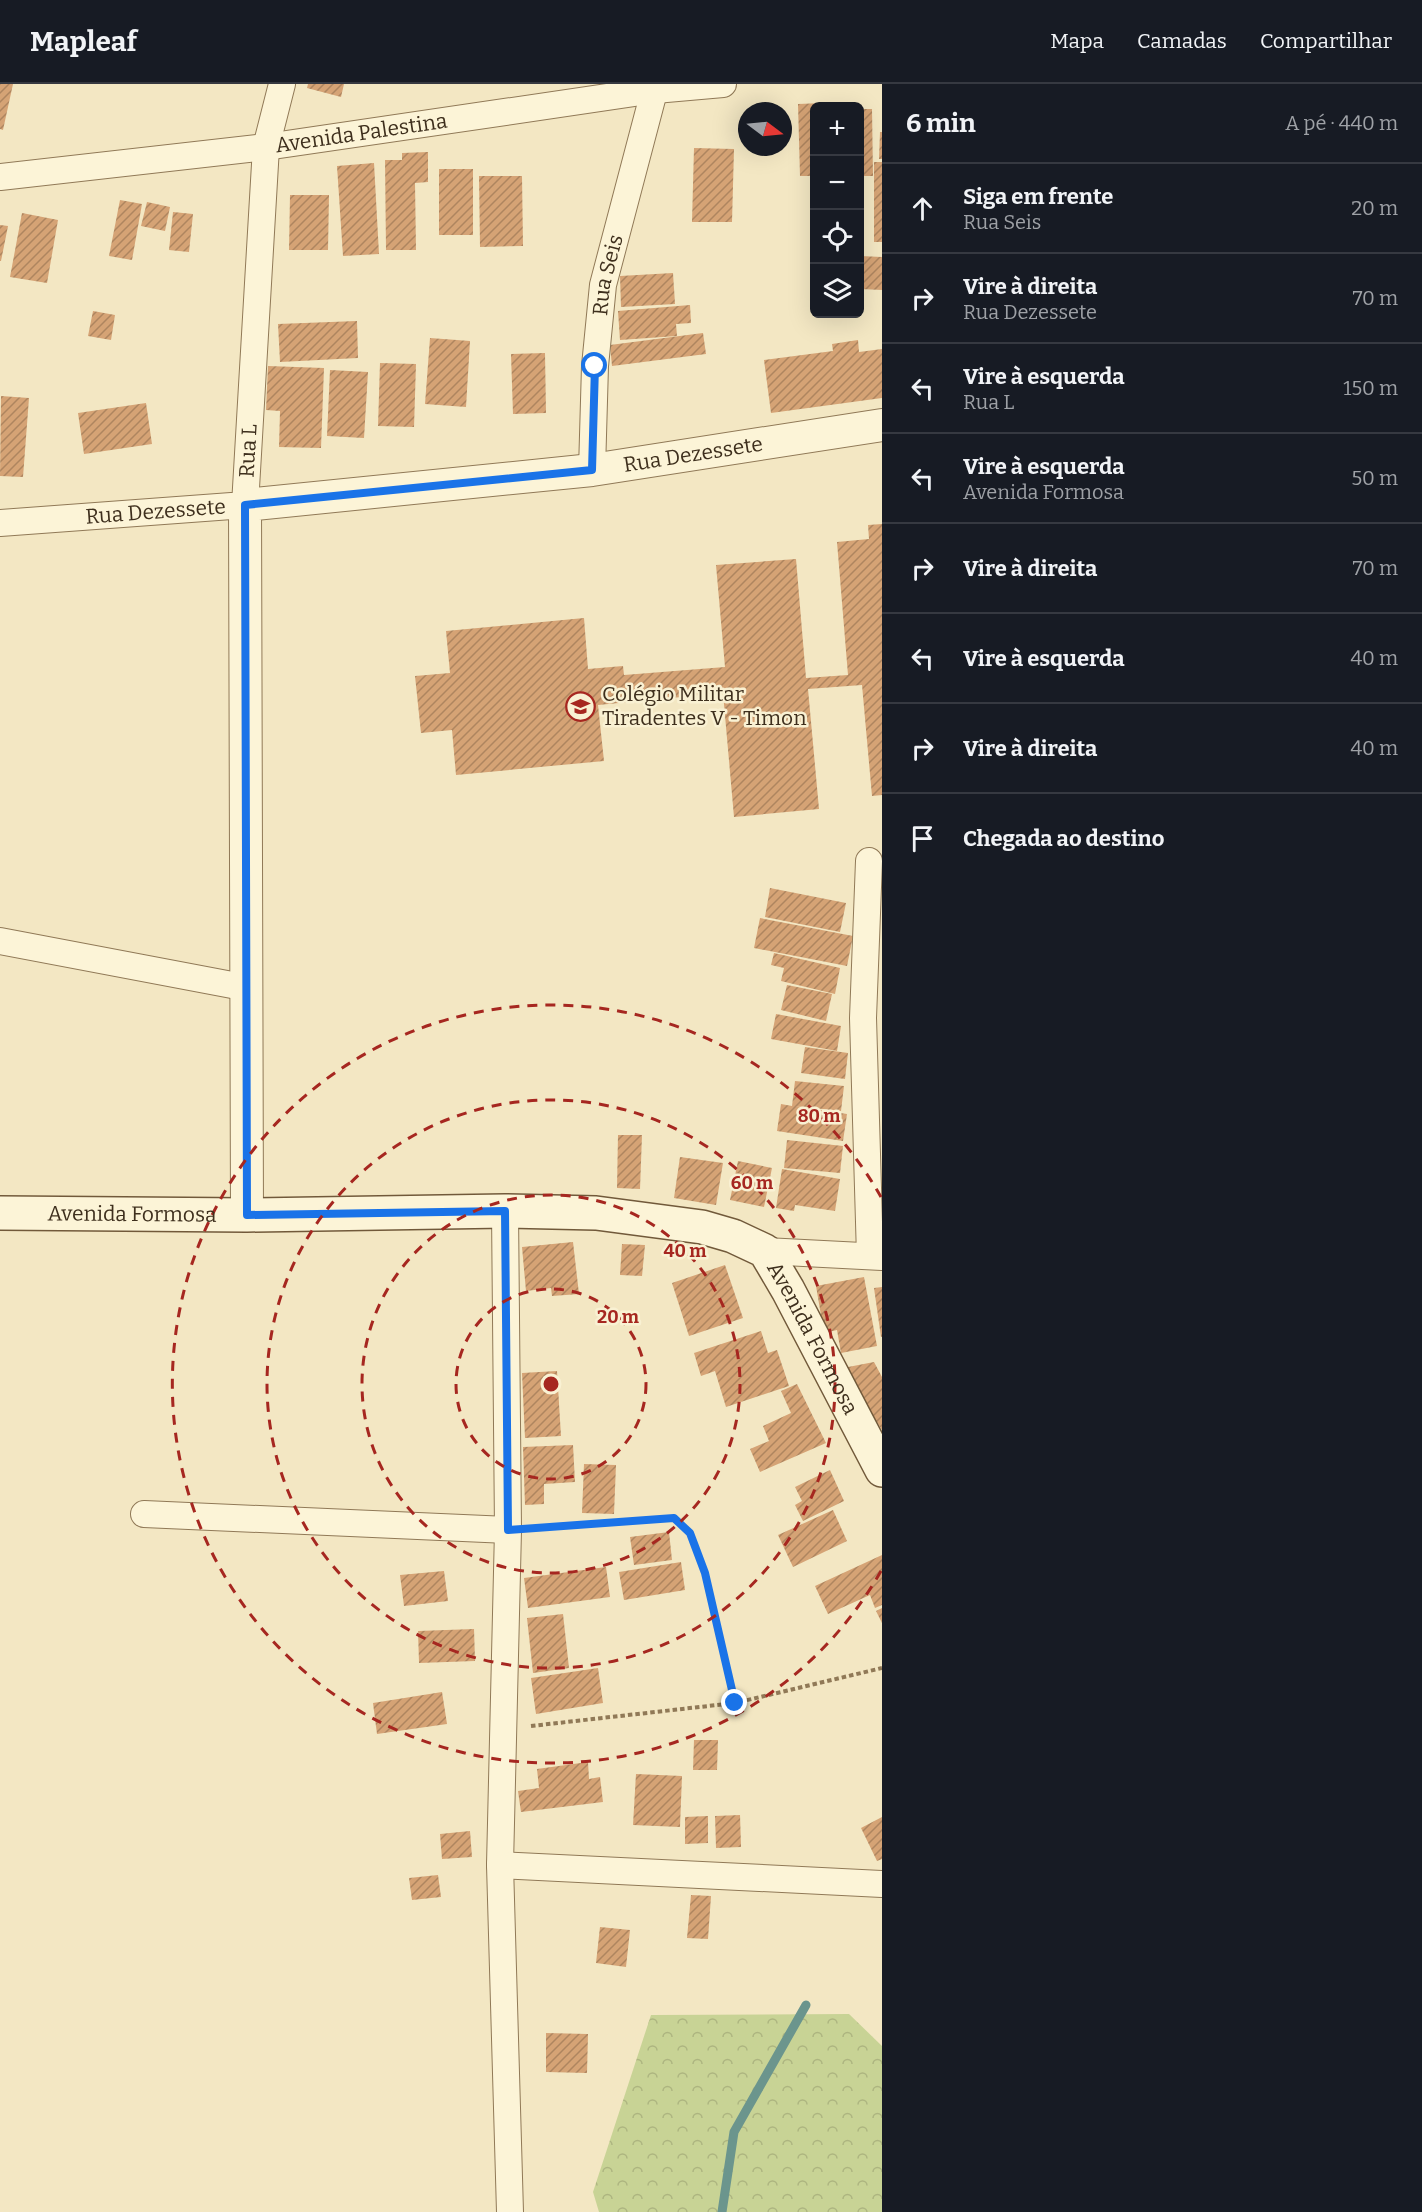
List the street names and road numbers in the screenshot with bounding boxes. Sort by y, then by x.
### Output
street label: Avenida Palestina [274,108,449,158]
street label: Rua Seis [587,232,629,317]
street label: Rua L [234,423,263,478]
street label: Rua Dezessete [622,431,765,478]
street label: Rua Dezessete [84,493,227,530]
street label: Avenida Formosa [47,1200,217,1228]
street label: Avenida Formosa [761,1257,864,1419]

